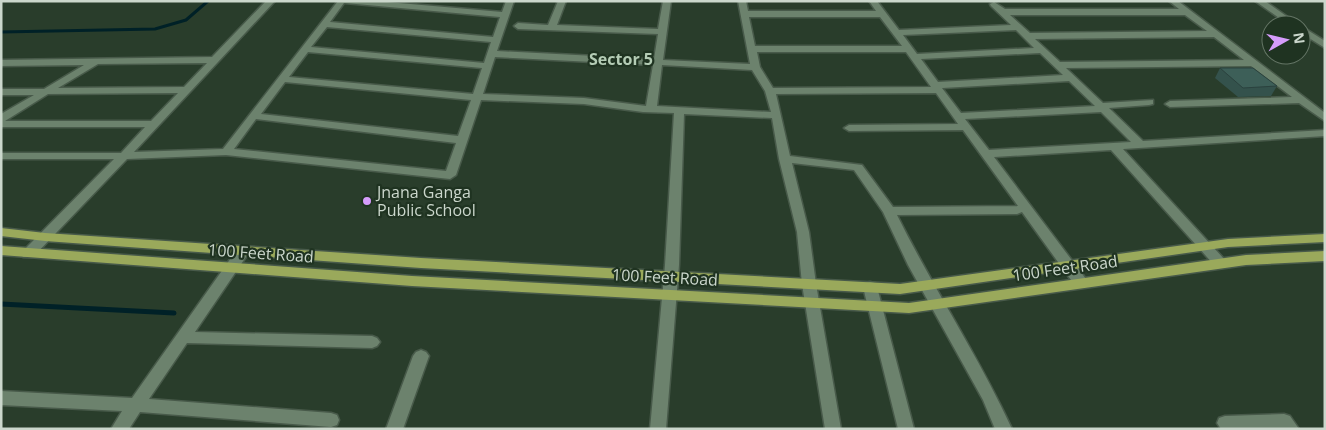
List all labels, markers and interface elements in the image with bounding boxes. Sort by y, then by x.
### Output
north arrow [1261,15,1311,65]
text: N [1289,31,1310,45]
district label: Sector 5 [589,48,653,70]
place label: Jnana Ganga Public School [375,181,476,221]
marker: Jnana Ganga Public School [361,195,373,207]
street label: 100 Feet Road [207,238,315,268]
street label: 100 Feet Road [1011,250,1119,286]
street label: 100 Feet Road [612,263,718,291]

